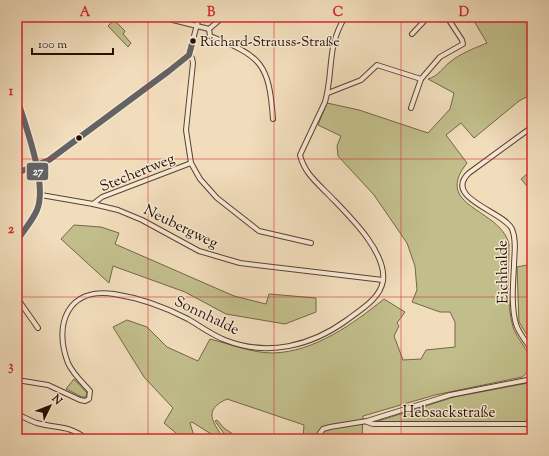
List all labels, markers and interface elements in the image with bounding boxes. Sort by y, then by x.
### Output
text: A [80,4,91,22]
text: B [207,4,216,22]
text: C [333,4,343,22]
text: D [459,4,469,22]
scale bar [32,30,113,56]
place label: Richard-Strauss-Straße [200,33,340,53]
text: 100 m [38,36,67,54]
marker: Richard-Strauss-Straße [188,36,198,46]
text: 1 [9,83,14,101]
unlabelled marker [74,133,84,143]
street label: Stechertweg [97,149,178,198]
line badge: 27 [26,162,49,181]
text: 27 [33,164,44,180]
street label: Neubergweg [140,200,221,254]
text: 2 [8,221,15,239]
street label: Eichhalde [492,240,515,304]
street label: Sonnhalde [170,292,242,341]
text: 3 [8,358,14,376]
north arrow [30,386,70,426]
text: N [47,390,66,409]
street label: Hebsackstraße [403,403,495,424]

